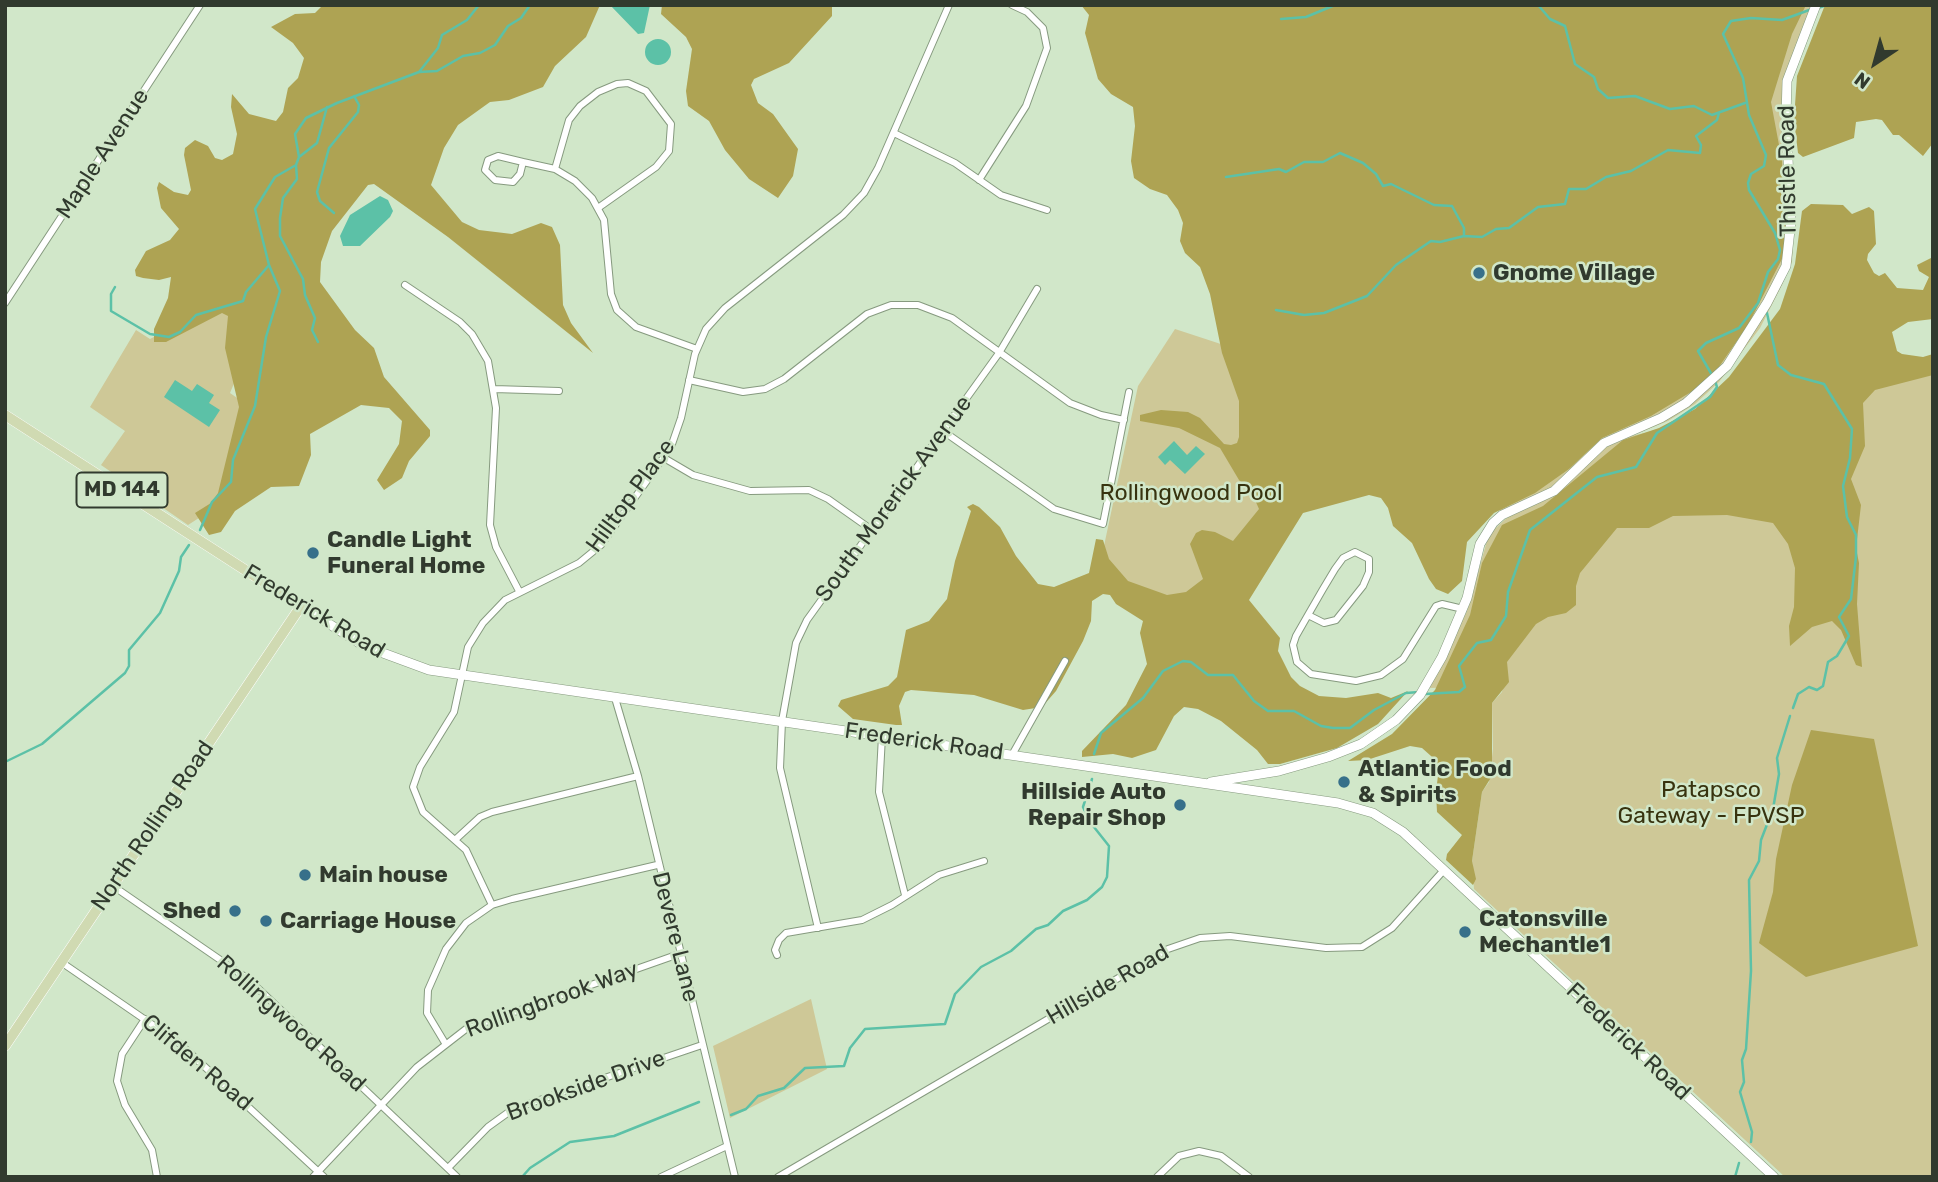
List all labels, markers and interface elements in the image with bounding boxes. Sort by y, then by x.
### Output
north arrow [1840,28,1910,98]
text: N [1850,67,1875,94]
street label: Maple Avenue [51,84,155,224]
street label: Thistle Road [1773,105,1803,237]
place label: Gnome Village [1493,259,1655,287]
marker: Gnome Village [1471,265,1487,281]
street label: South Morerick Avenue [810,391,978,607]
street label: Hilltop Place [581,434,681,558]
road number: MD 144 [76,472,168,508]
park label: Rollingwood Pool [1100,479,1282,507]
place label: Candle Light Funeral Home [327,526,486,580]
marker: Candle Light Funeral Home [305,545,321,561]
street label: Frederick Road [238,559,390,665]
street label: Frederick Road [843,717,1005,767]
street label: North Rolling Road [86,736,220,916]
place label: Atlantic Food & Spirits [1358,755,1512,809]
marker: Atlantic Food & Spirits [1336,774,1352,790]
park label: Patapsco Gateway - FPVSP [1618,776,1804,830]
place label: Hillside Auto Repair Shop [1021,778,1166,832]
marker: Hillside Auto Repair Shop [1172,797,1188,813]
place label: Main house [319,861,448,889]
marker: Main house [297,867,313,883]
street label: Devere Lane [646,869,704,1005]
place label: Shed [163,897,221,925]
marker: Shed [227,903,243,919]
place label: Catonsville Mechantle1 [1479,905,1611,959]
place label: Carriage House [280,907,456,935]
marker: Carriage House [258,913,274,929]
marker: Catonsville Mechantle1 [1457,924,1473,940]
street label: Hillside Road [1042,939,1174,1031]
street label: Rollingwood Road [211,950,371,1098]
street label: Rollingbrook Way [462,956,642,1044]
street label: Frederick Road [1560,977,1696,1107]
street label: Clifden Road [136,1009,258,1117]
street label: Brookside Drive [503,1045,669,1127]

